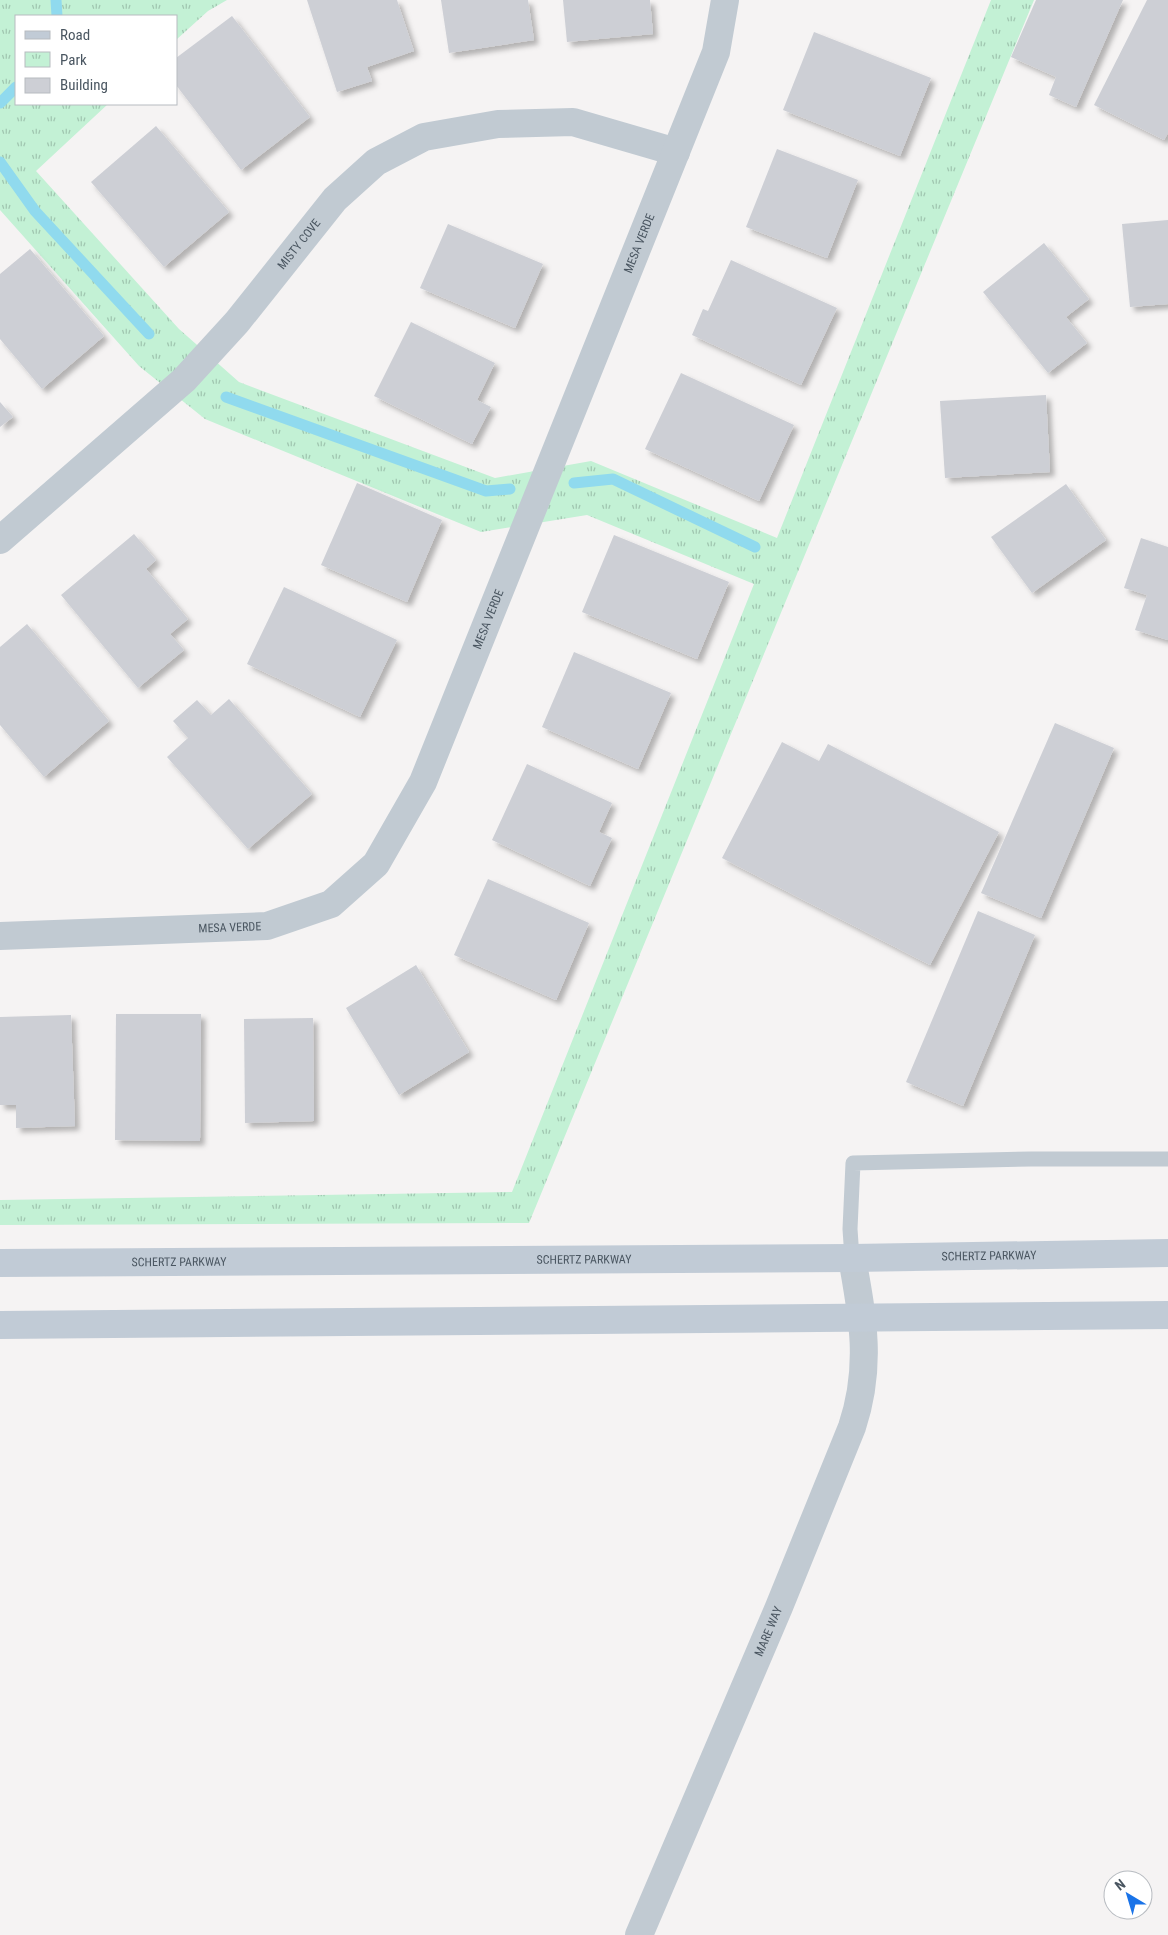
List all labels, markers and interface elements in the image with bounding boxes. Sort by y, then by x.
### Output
legend [15,15,178,105]
text: Road [60,26,90,44]
text: Park [60,51,87,69]
text: Building [60,76,108,94]
street label: MESA VERDE [621,212,657,275]
street label: MISTY COVE [275,216,323,272]
street label: MESA VERDE [470,587,507,651]
street label: MESA VERDE [198,919,262,936]
street label: SCHERTZ PARKWAY [941,1248,1037,1264]
street label: SCHERTZ PARKWAY [536,1252,632,1267]
street label: SCHERTZ PARKWAY [131,1255,227,1269]
street label: MARE WAY [752,1604,786,1659]
north arrow [1103,1870,1153,1920]
text: N [1112,1876,1128,1894]

